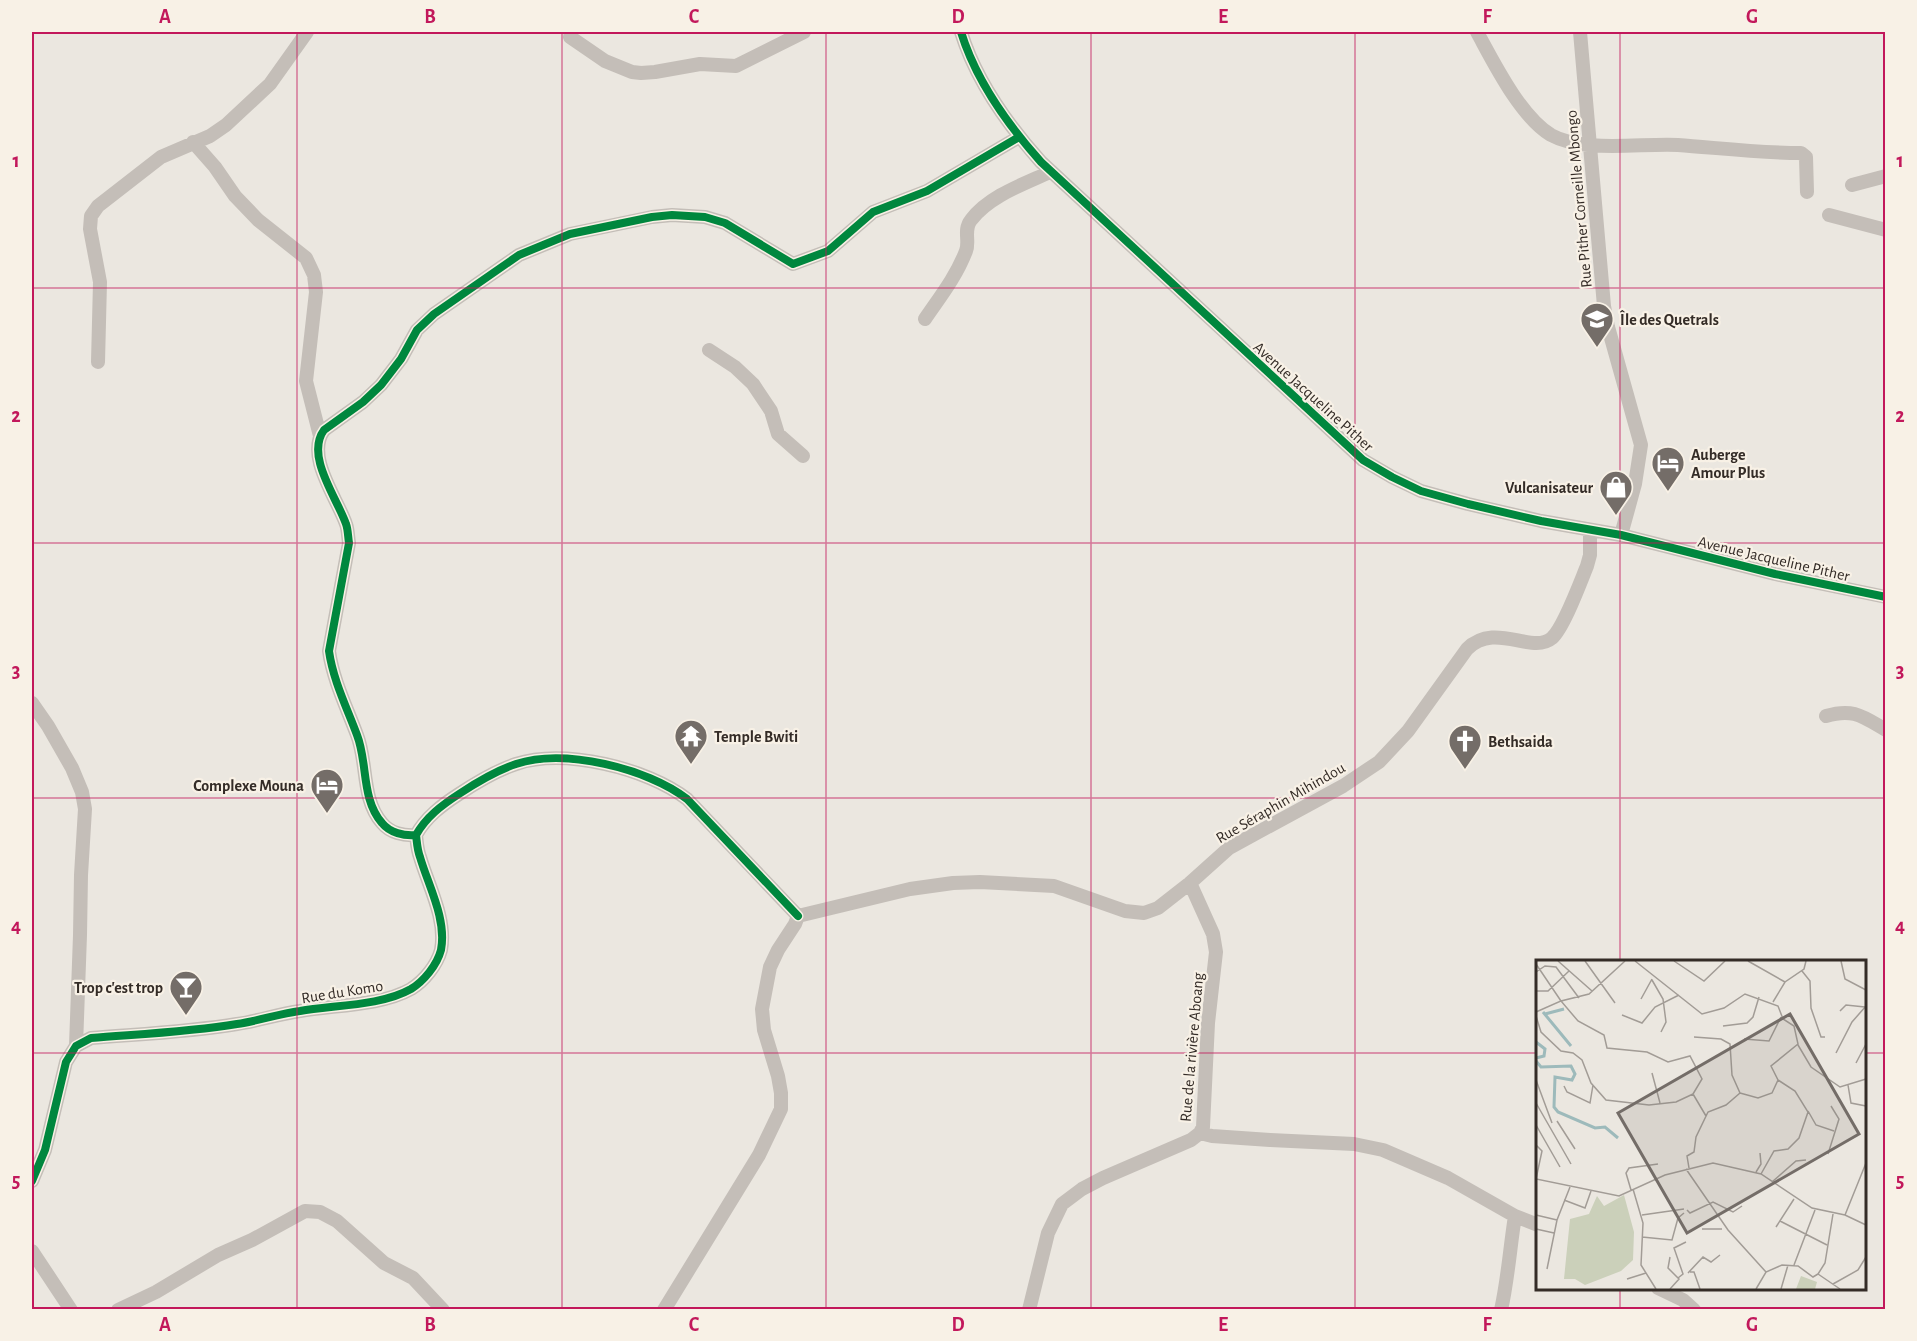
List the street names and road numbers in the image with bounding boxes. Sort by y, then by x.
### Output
street label: Rue Pither Corneille Mbongo [1563,109,1595,288]
street label: Avenue Jacqueline Pither [1250,339,1377,455]
street label: Avenue Jacqueline Pither [1696,534,1852,584]
street label: Rue Séraphin Mihindou [1213,759,1348,846]
street label: Rue de la rivière Aboang [1177,972,1207,1122]
street label: Rue du Komo [300,978,384,1006]

